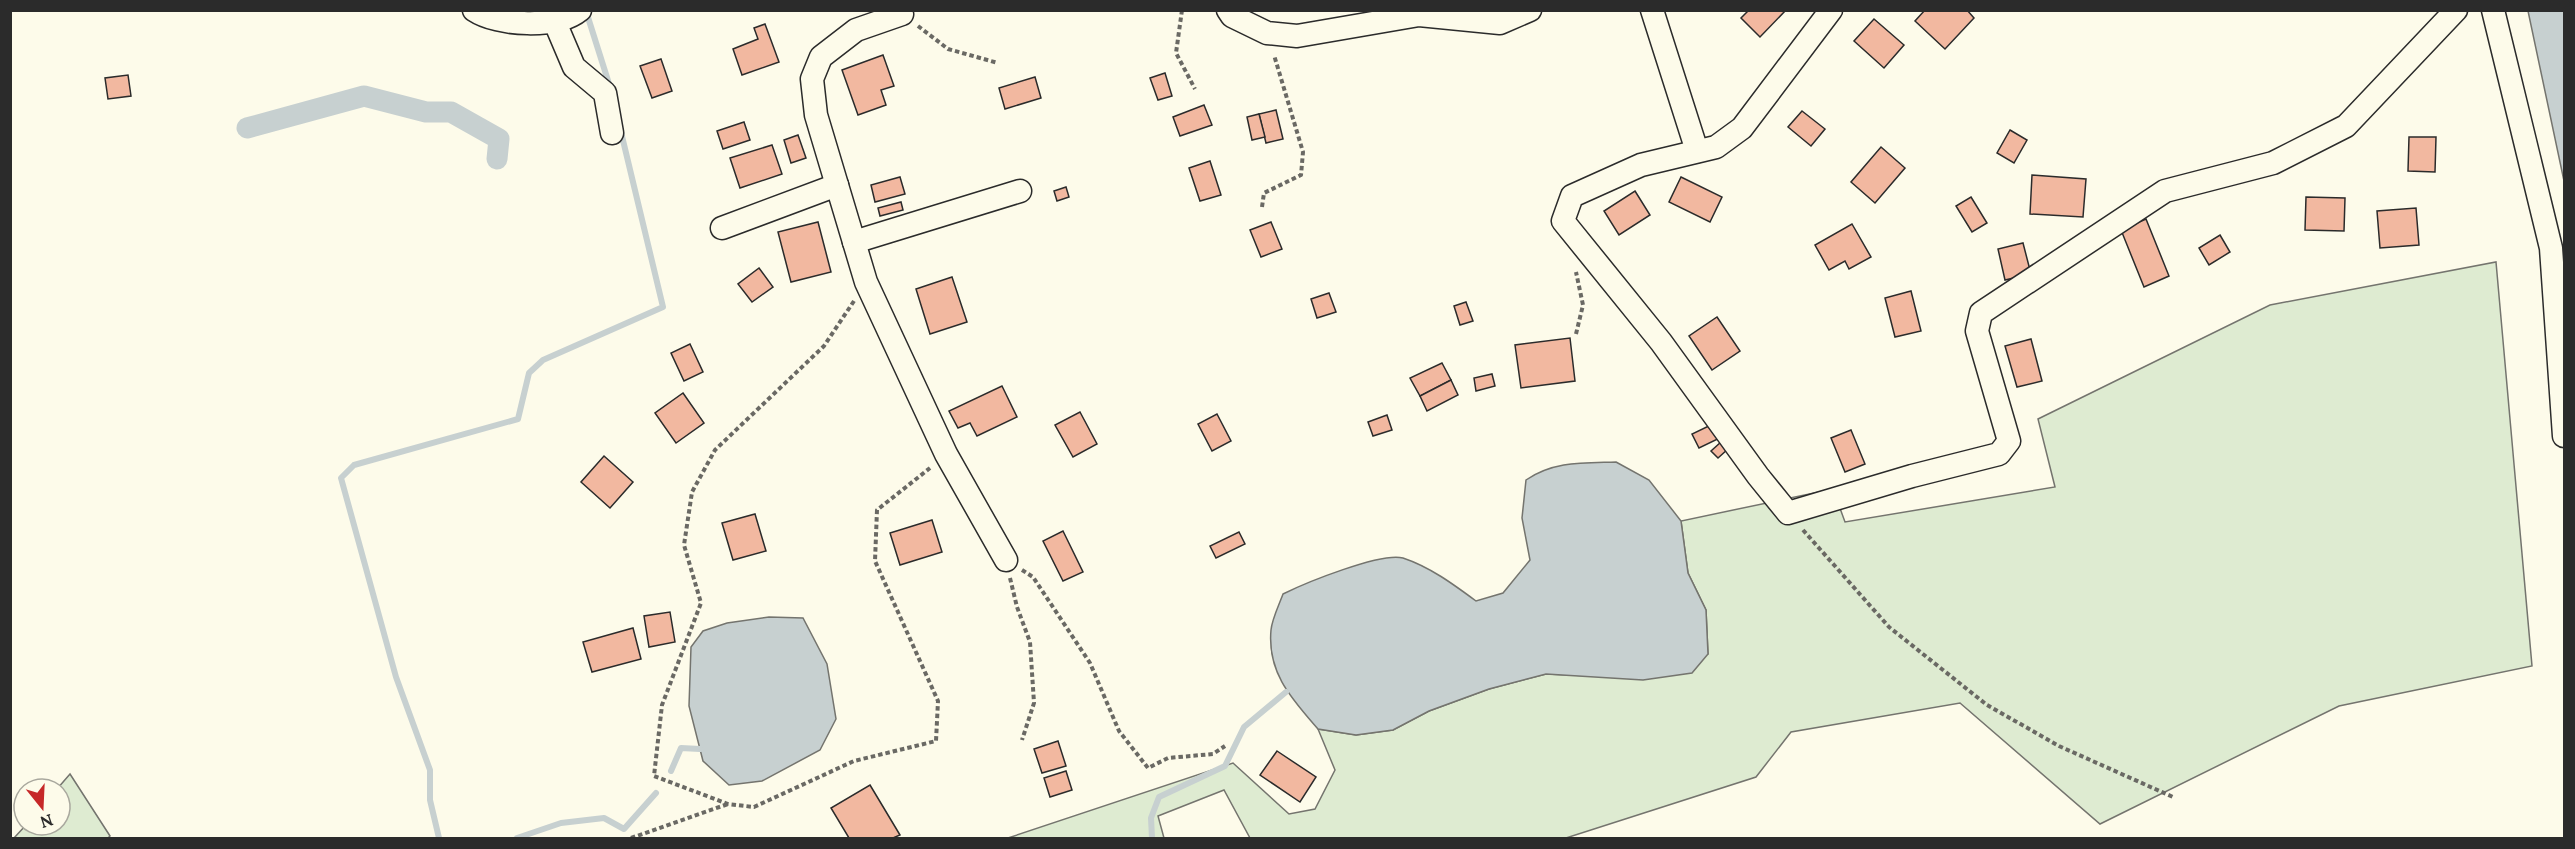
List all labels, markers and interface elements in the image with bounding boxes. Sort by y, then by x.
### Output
north arrow [12,777,72,837]
text: N [38,810,56,833]

